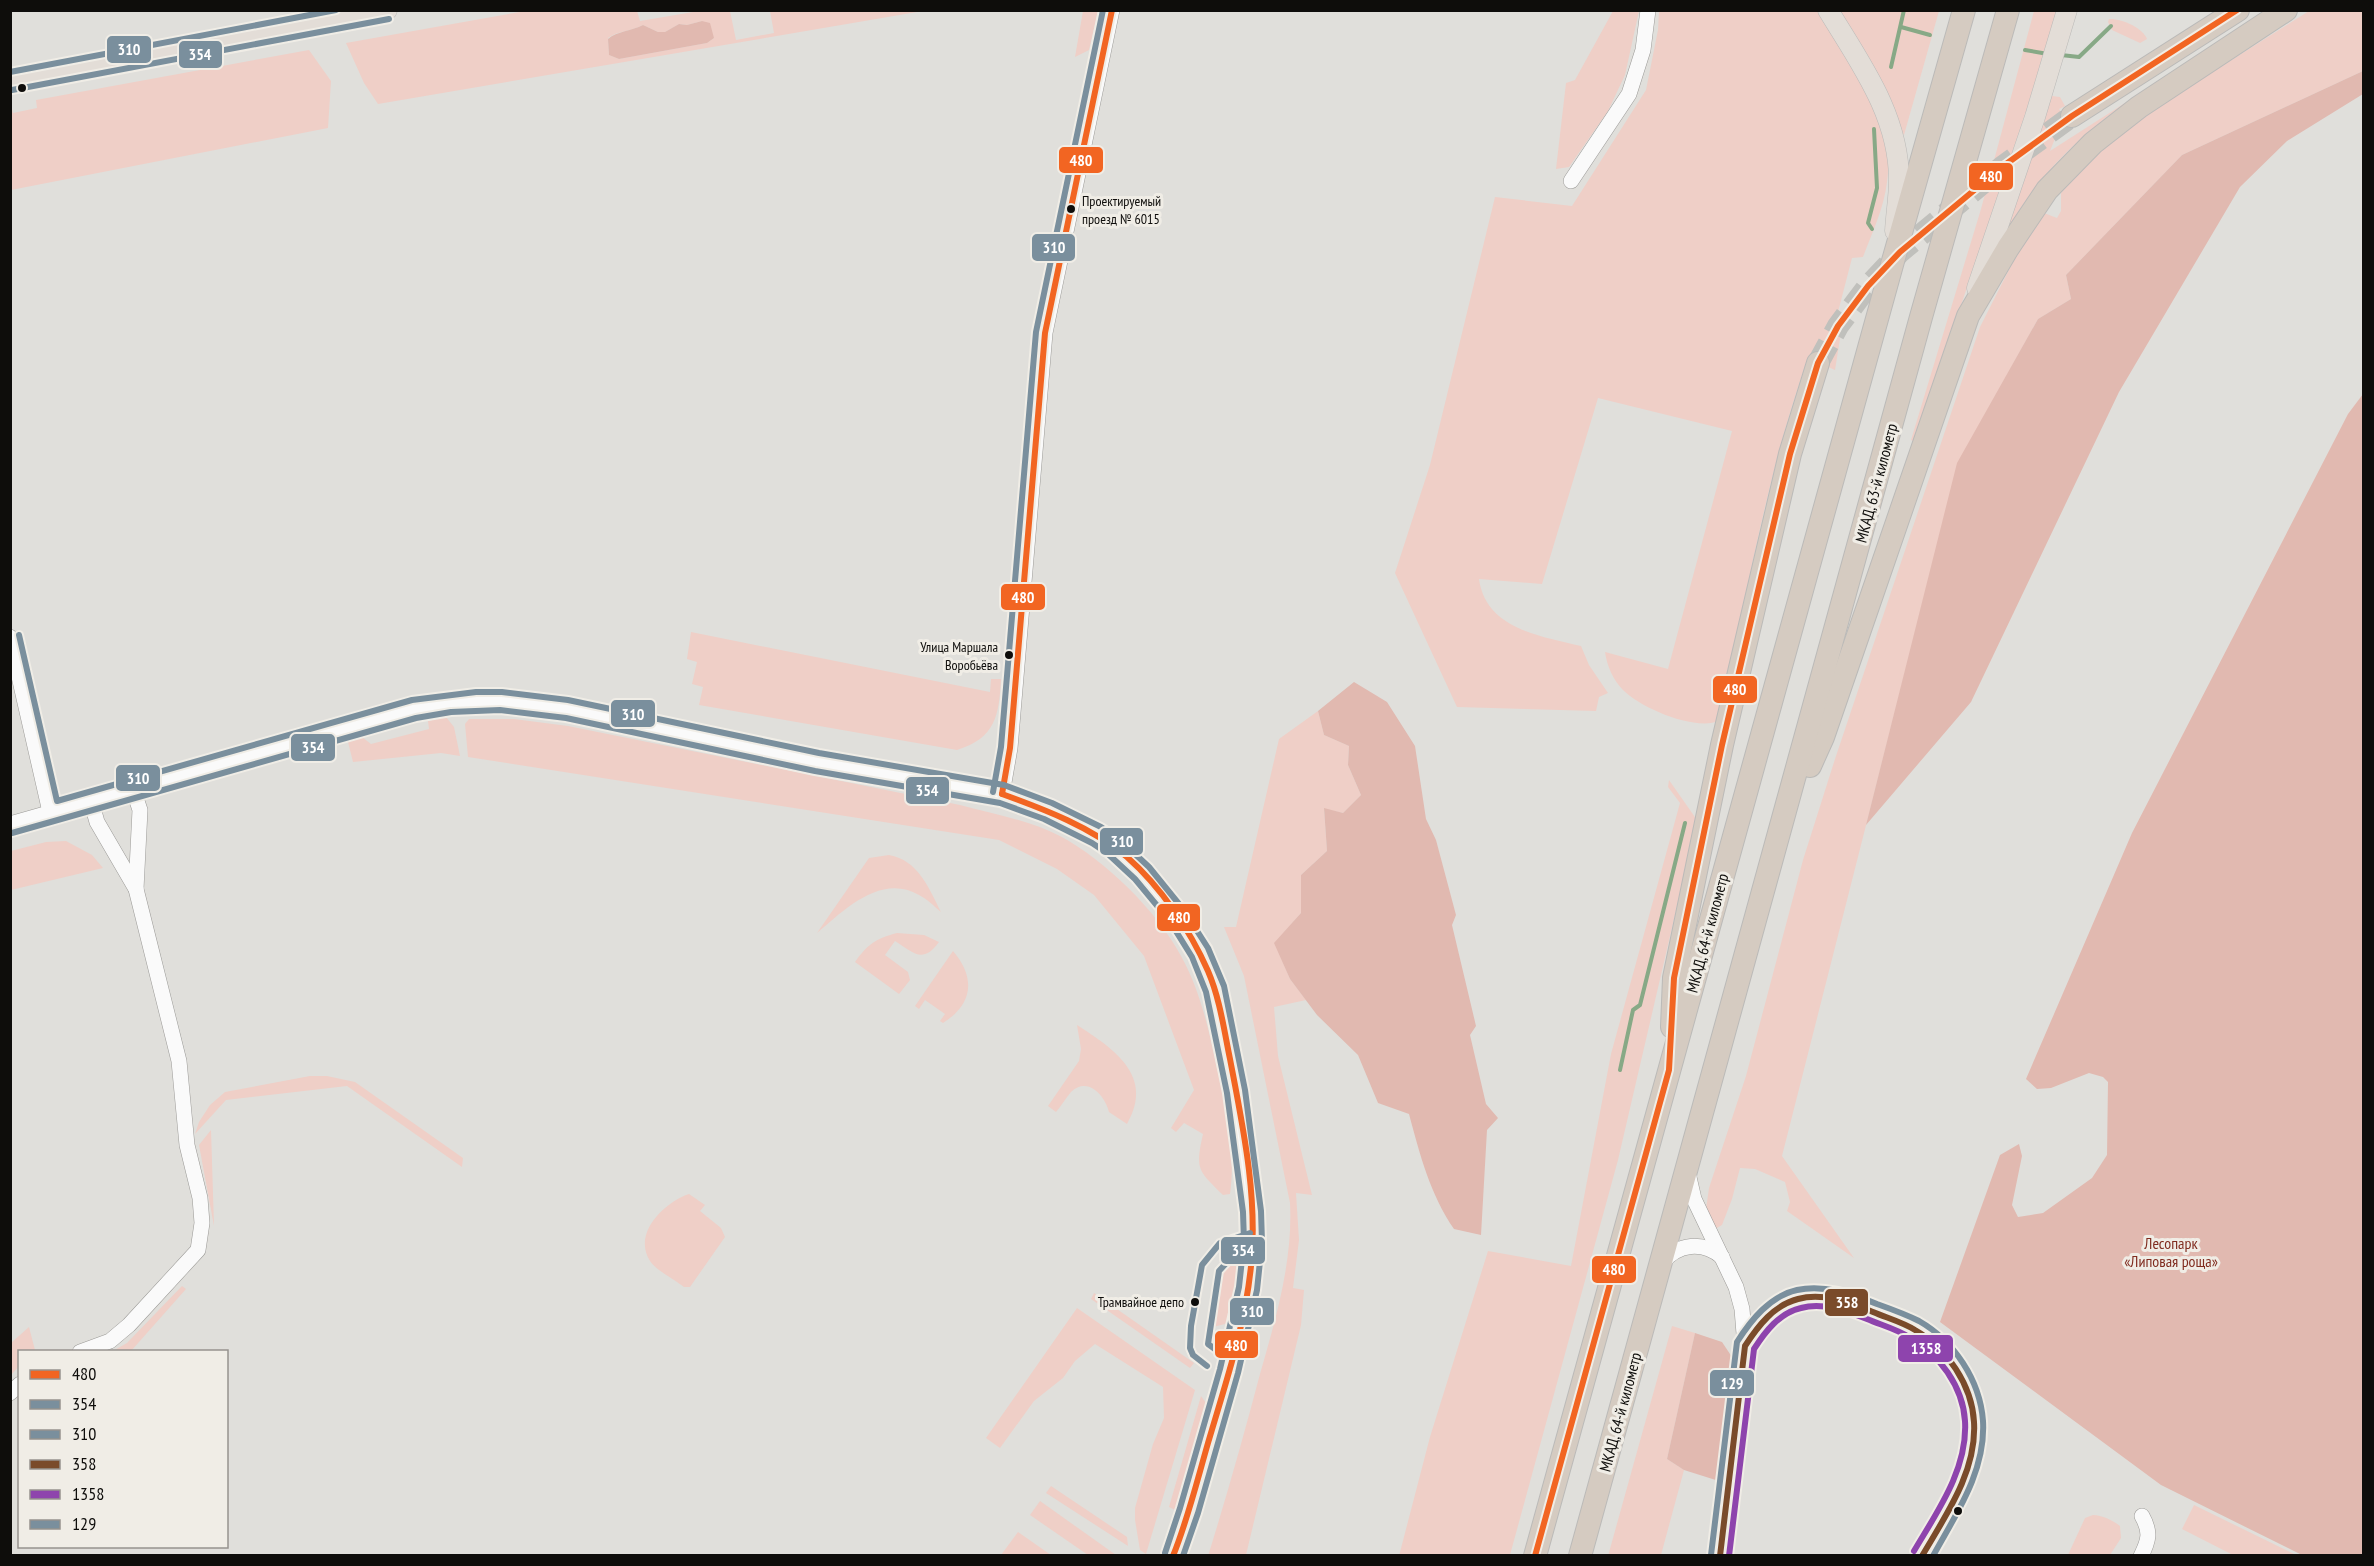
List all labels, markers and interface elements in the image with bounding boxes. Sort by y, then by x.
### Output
line badge: 310 [106,35,152,64]
text: 310 [118,39,141,59]
line badge: 354 [178,40,223,69]
text: 354 [189,44,212,64]
unlabelled marker [16,82,28,94]
line badge: 480 [1058,146,1104,174]
text: 480 [1070,150,1093,170]
line badge: 480 [1968,162,2014,191]
text: 480 [1980,166,2003,186]
place label: Проектируемый проезд № 6015 [1082,192,1161,228]
marker: Проектируемый проезд № 6015 [1065,203,1077,215]
line badge: 310 [1031,233,1076,262]
text: 310 [1043,237,1066,257]
street label: МКАД, 63-й километр [1850,421,1902,545]
line badge: 480 [1000,583,1046,611]
text: 480 [1012,587,1035,607]
place label: Улица Маршала Воробьёва [920,638,998,674]
marker: Улица Маршала Воробьёва [1003,649,1015,661]
line badge: 480 [1712,675,1758,704]
text: 480 [1724,679,1747,699]
line badge: 310 [610,699,656,728]
text: 310 [622,704,645,724]
line badge: 354 [290,733,336,762]
text: 354 [302,737,325,757]
line badge: 310 [115,764,161,792]
text: 310 [127,768,150,788]
line badge: 354 [905,776,950,805]
text: 354 [916,780,939,800]
line badge: 310 [1099,827,1144,856]
text: 310 [1111,831,1134,851]
street label: МКАД, 64-й километр [1681,871,1733,995]
line badge: 480 [1156,903,1201,932]
text: 480 [1168,907,1191,927]
park label: Лесопарк «Липовая роща» [2124,1233,2218,1271]
line badge: 354 [1220,1236,1266,1265]
text: 354 [1232,1240,1255,1260]
line badge: 480 [1591,1255,1637,1284]
text: 480 [1603,1259,1626,1279]
line badge: 358 [1824,1288,1869,1317]
text: 358 [1836,1292,1858,1312]
place label: Трамвайное депо [1098,1293,1184,1311]
marker: Трамвайное депо [1189,1296,1201,1308]
line badge: 310 [1229,1297,1275,1326]
text: 310 [1241,1301,1264,1321]
line badge: 480 [1214,1330,1259,1359]
line badge: 1358 [1897,1334,1954,1363]
text: 480 [1225,1335,1248,1355]
text: 1358 [1911,1338,1941,1358]
legend [18,1350,228,1548]
street label: МКАД, 64-й километр [1594,1350,1646,1474]
text: 480 [72,1362,96,1385]
line badge: 129 [1709,1369,1755,1397]
text: 129 [1721,1373,1743,1393]
text: 354 [72,1392,96,1415]
text: 310 [72,1422,96,1445]
text: 358 [72,1452,96,1475]
text: 1358 [72,1482,104,1505]
unlabelled marker [1952,1505,1964,1517]
text: 129 [72,1512,96,1535]

